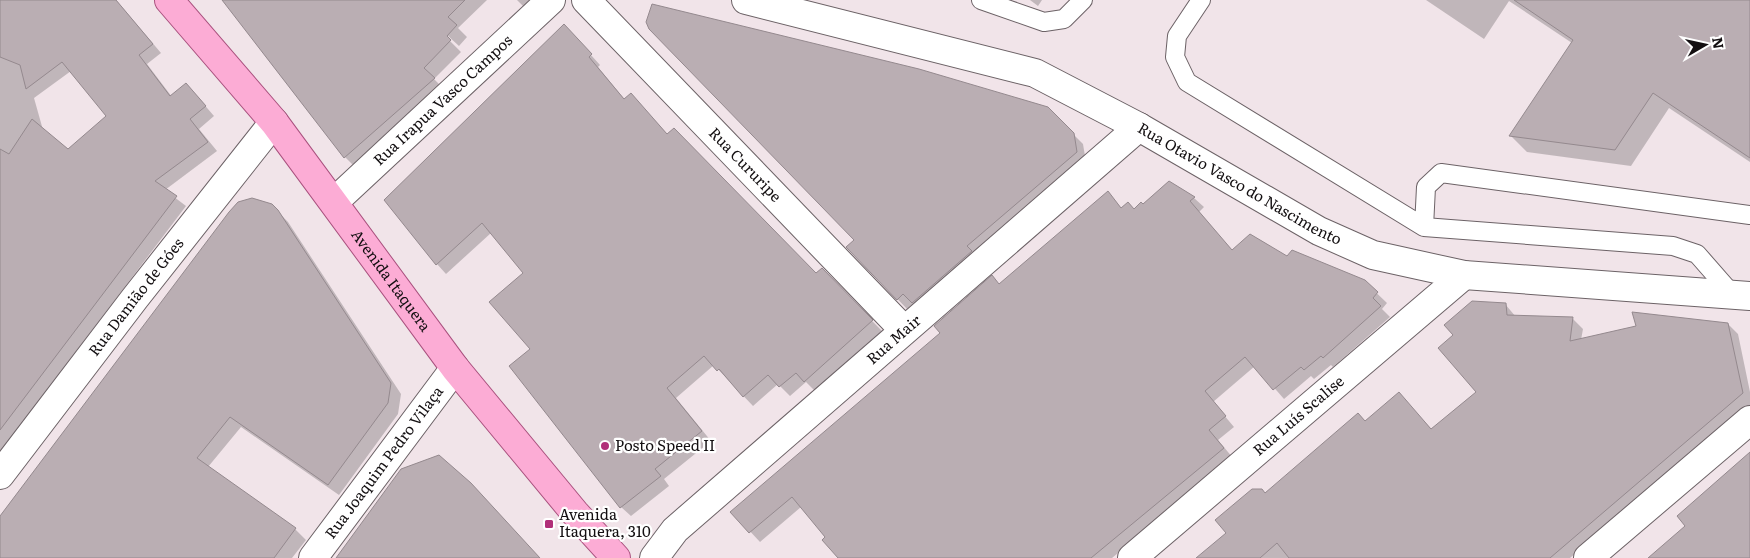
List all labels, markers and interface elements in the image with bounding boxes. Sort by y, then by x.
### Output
north arrow [1680,20,1730,70]
street label: Rua Irapua Vasco Campos [367,28,517,170]
text: N [1708,35,1730,50]
street label: Rua Otavio Vasco do Nascimento [1134,116,1346,250]
street label: Rua Cururipe [704,121,788,207]
street label: Avenida Itaquera [347,224,438,337]
street label: Rua Damião de Góes [82,232,188,360]
street label: Rua Mair [861,308,925,369]
street label: Rua Luís Scalise [1247,369,1349,460]
street label: Rua Joaquim Pedro Vilaça [318,380,448,543]
place label: Posto Speed II [615,433,715,456]
marker: Posto Speed II [599,440,611,452]
place label: Avenida Itaquera, 310 [559,502,651,542]
marker: Avenida Itaquera, 310 [543,518,555,530]

